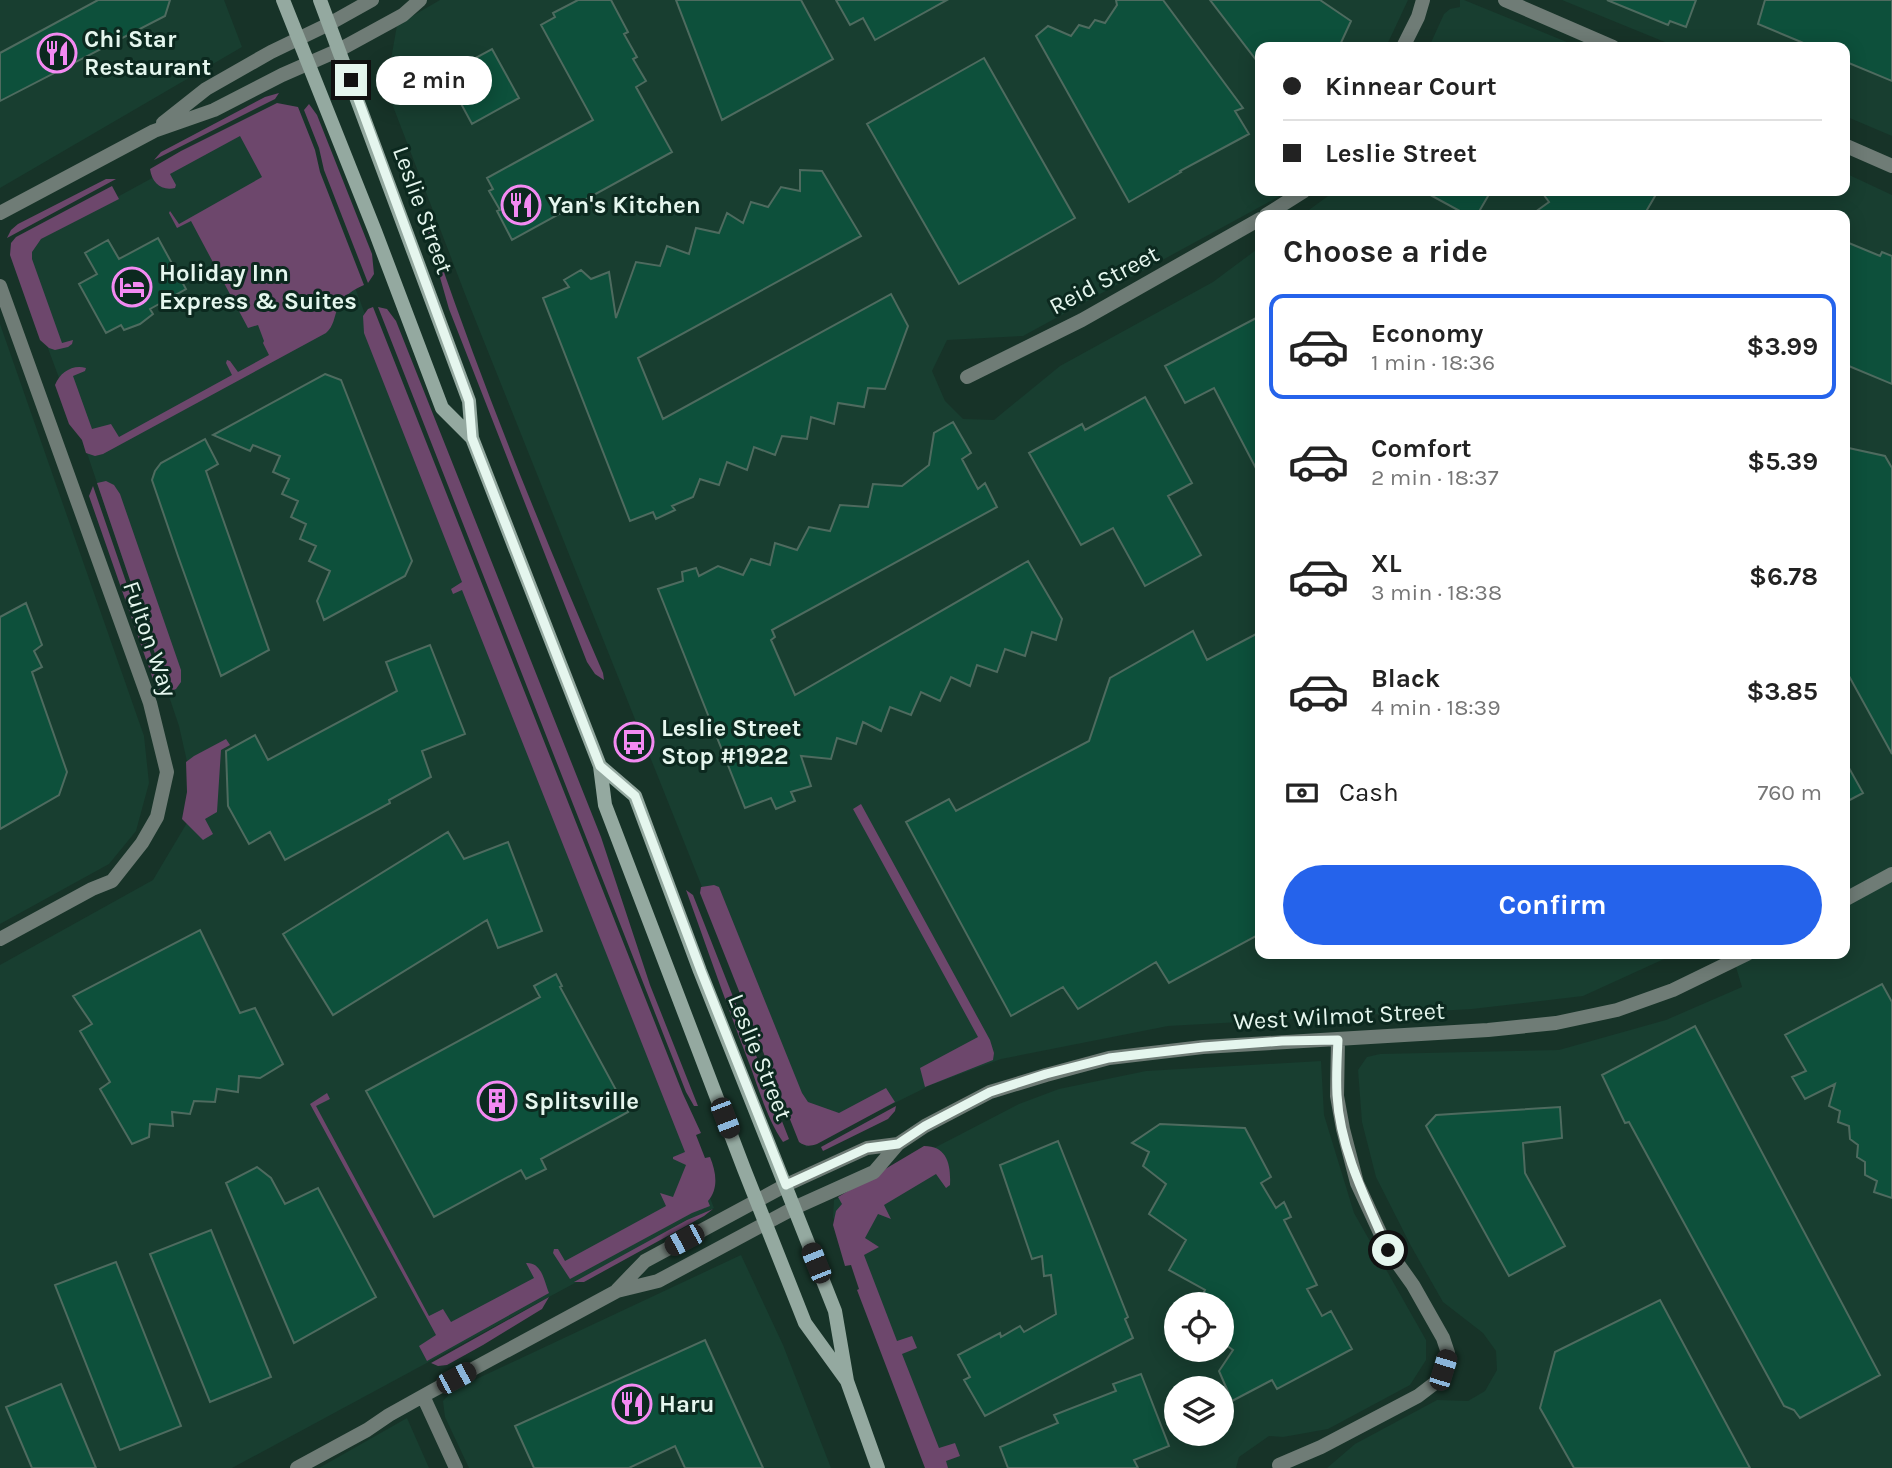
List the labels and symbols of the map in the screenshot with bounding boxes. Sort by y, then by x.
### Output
place label: Chi Star Restaurant [84,25,211,81]
restaurant icon: Chi Star Restaurant [36,32,78,74]
callout: 2 min [376,56,491,104]
route end [335,64,367,96]
street label: Leslie Street [387,142,459,278]
restaurant icon: Yan's Kitchen [500,184,542,226]
place label: Yan's Kitchen [548,191,701,219]
street label: Reid Street [1044,239,1164,321]
place label: Holiday Inn Express & Suites [159,259,357,315]
hotel icon: Holiday Inn Express & Suites [111,266,153,308]
street label: Fulton Way [117,577,183,701]
place label: Leslie Street Stop #1922 [661,714,801,770]
bus stop icon: Leslie Street Stop #1922 [613,721,655,763]
street label: Leslie Street [722,990,798,1124]
street label: West Wilmot Street [1232,996,1446,1036]
building icon: Splitsville [476,1080,518,1122]
place label: Splitsville [524,1087,639,1115]
car [708,1095,743,1141]
car [661,1221,708,1259]
route start [1372,1234,1404,1266]
car [799,1240,834,1286]
car [1427,1347,1460,1393]
car [433,1359,480,1397]
restaurant icon: Haru [611,1383,653,1425]
place label: Haru [659,1390,714,1418]

